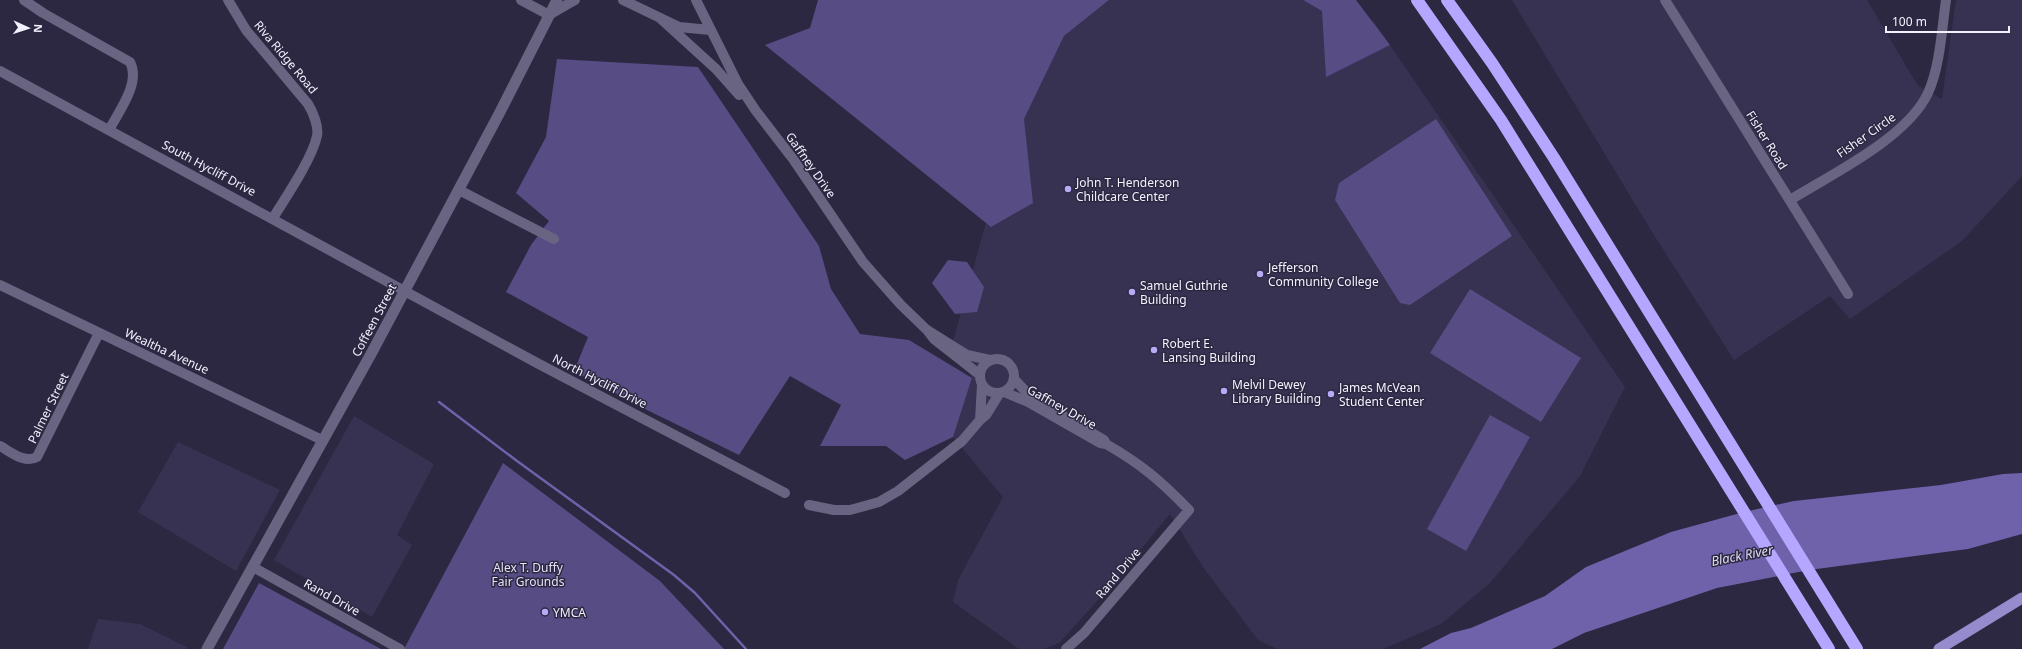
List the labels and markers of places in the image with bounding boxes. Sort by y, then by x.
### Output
place label: John T. Henderson Childcare Center [1075,174,1179,205]
marker: John T. Henderson Childcare Center [1063,184,1073,194]
place label: Jefferson Community College [1267,259,1379,290]
marker: Jefferson Community College [1255,269,1265,279]
place label: Samuel Guthrie Building [1140,277,1228,308]
marker: Samuel Guthrie Building [1127,287,1137,297]
place label: Robert E. Lansing Building [1162,335,1256,366]
marker: Robert E. Lansing Building [1149,345,1159,355]
place label: Melvil Dewey Library Building [1232,376,1321,407]
place label: James McVean Student Center [1338,379,1424,410]
marker: Melvil Dewey Library Building [1219,386,1229,396]
marker: James McVean Student Center [1326,389,1336,399]
place label: YMCA [553,604,586,621]
marker: YMCA [540,607,550,617]

